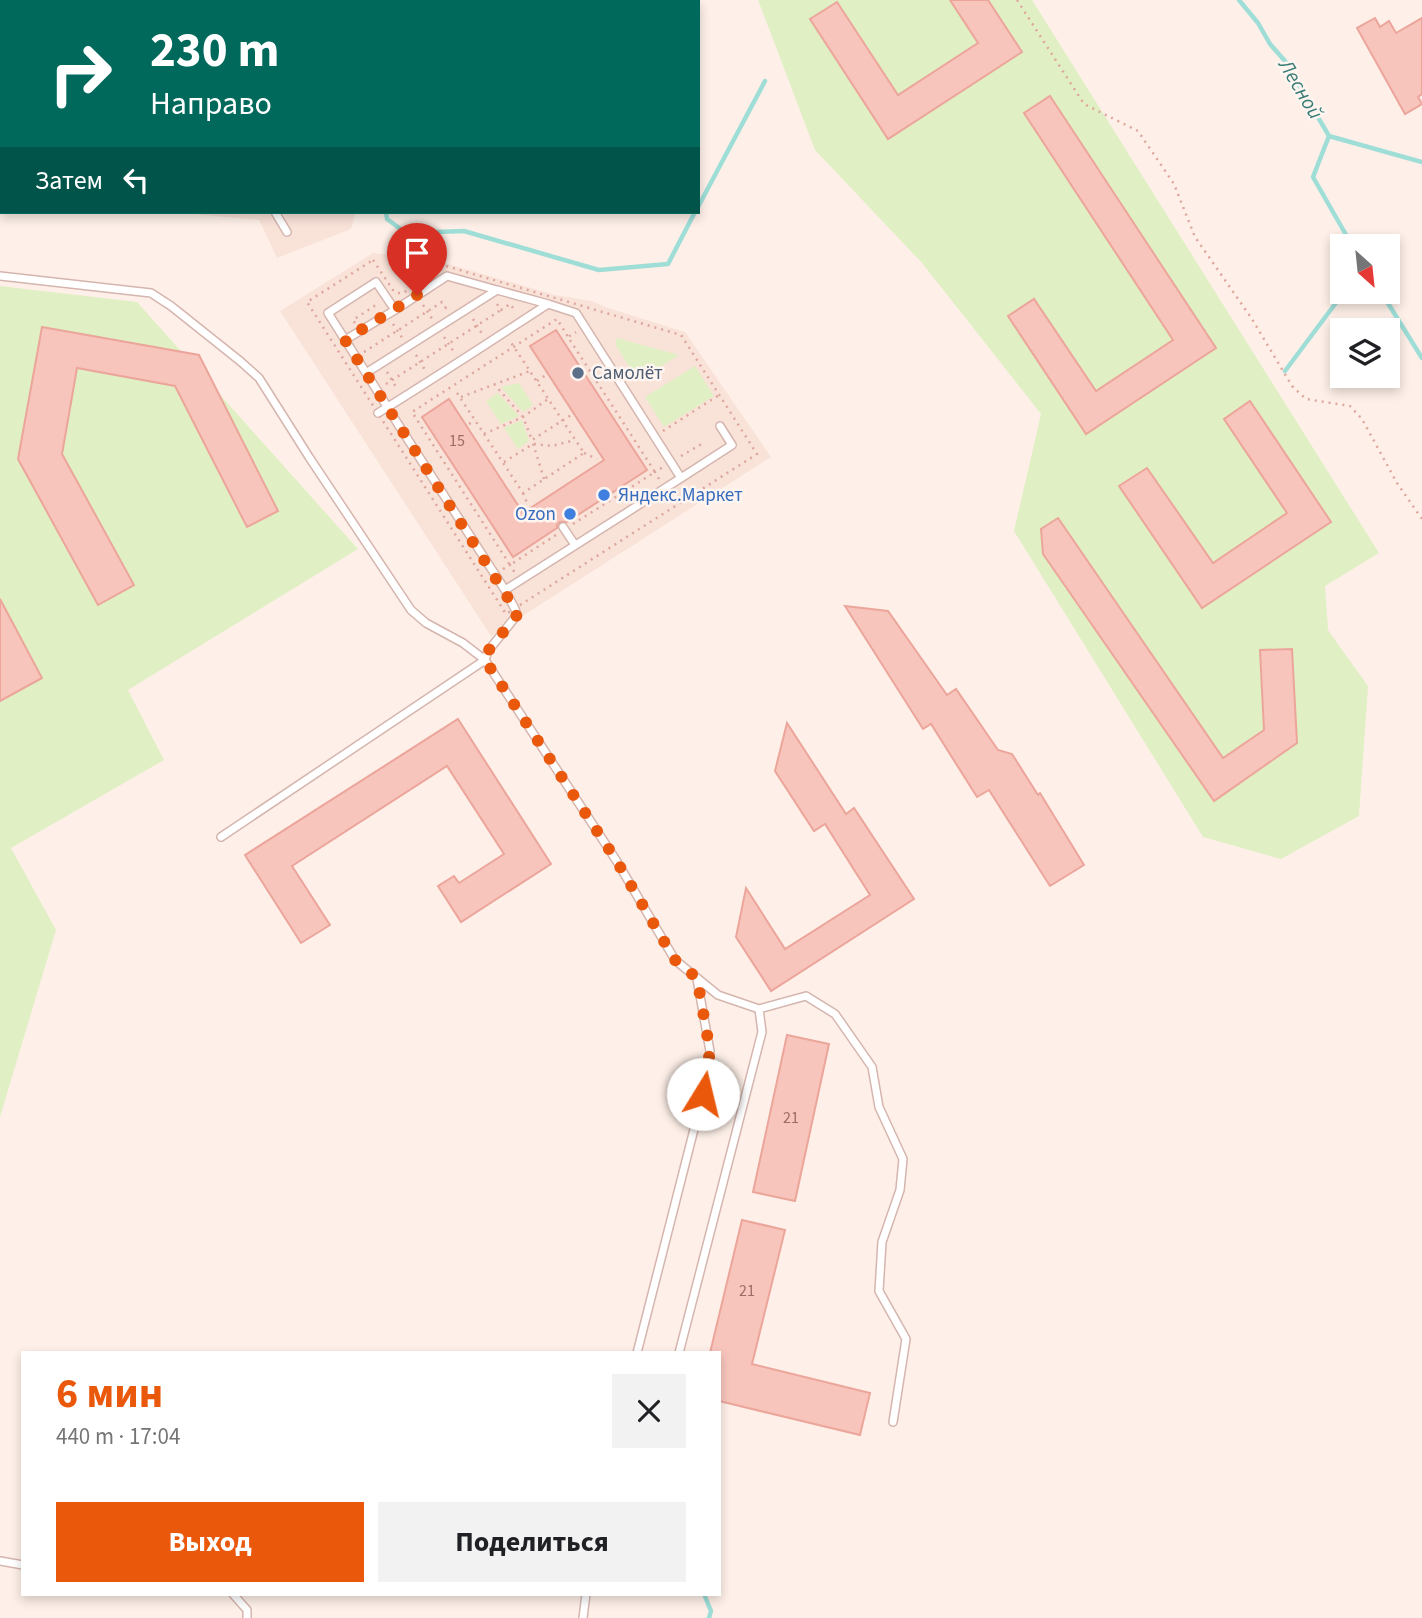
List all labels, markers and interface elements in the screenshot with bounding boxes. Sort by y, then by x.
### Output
text: 230 m [150,16,279,86]
icon: right [35,28,126,119]
water label: Лесной [1271,52,1331,125]
text: Направо [150,81,272,127]
icon: left [117,161,155,199]
text: Затем [35,162,103,199]
pin [387,223,447,295]
icon: arrive [398,234,436,272]
north arrow [1330,234,1400,304]
map controls [1330,234,1400,388]
button: layers [1330,318,1400,388]
place label: Самолёт [592,360,663,387]
marker: Самолёт [570,365,586,381]
house number: 15 [449,430,465,452]
place label: Яндекс.Маркет [618,482,743,509]
marker: Яндекс.Маркет [596,487,612,503]
place label: Ozon [515,501,556,528]
marker: Ozon [562,506,578,522]
position arrow [666,1057,740,1131]
house number: 21 [783,1107,799,1129]
house number: 21 [739,1280,755,1302]
text: 6 мин [56,1364,163,1424]
button: close [612,1374,686,1448]
text: 440 m · 17:04 [56,1420,180,1453]
button: Выход [56,1502,364,1582]
button: Поделиться [378,1502,686,1582]

